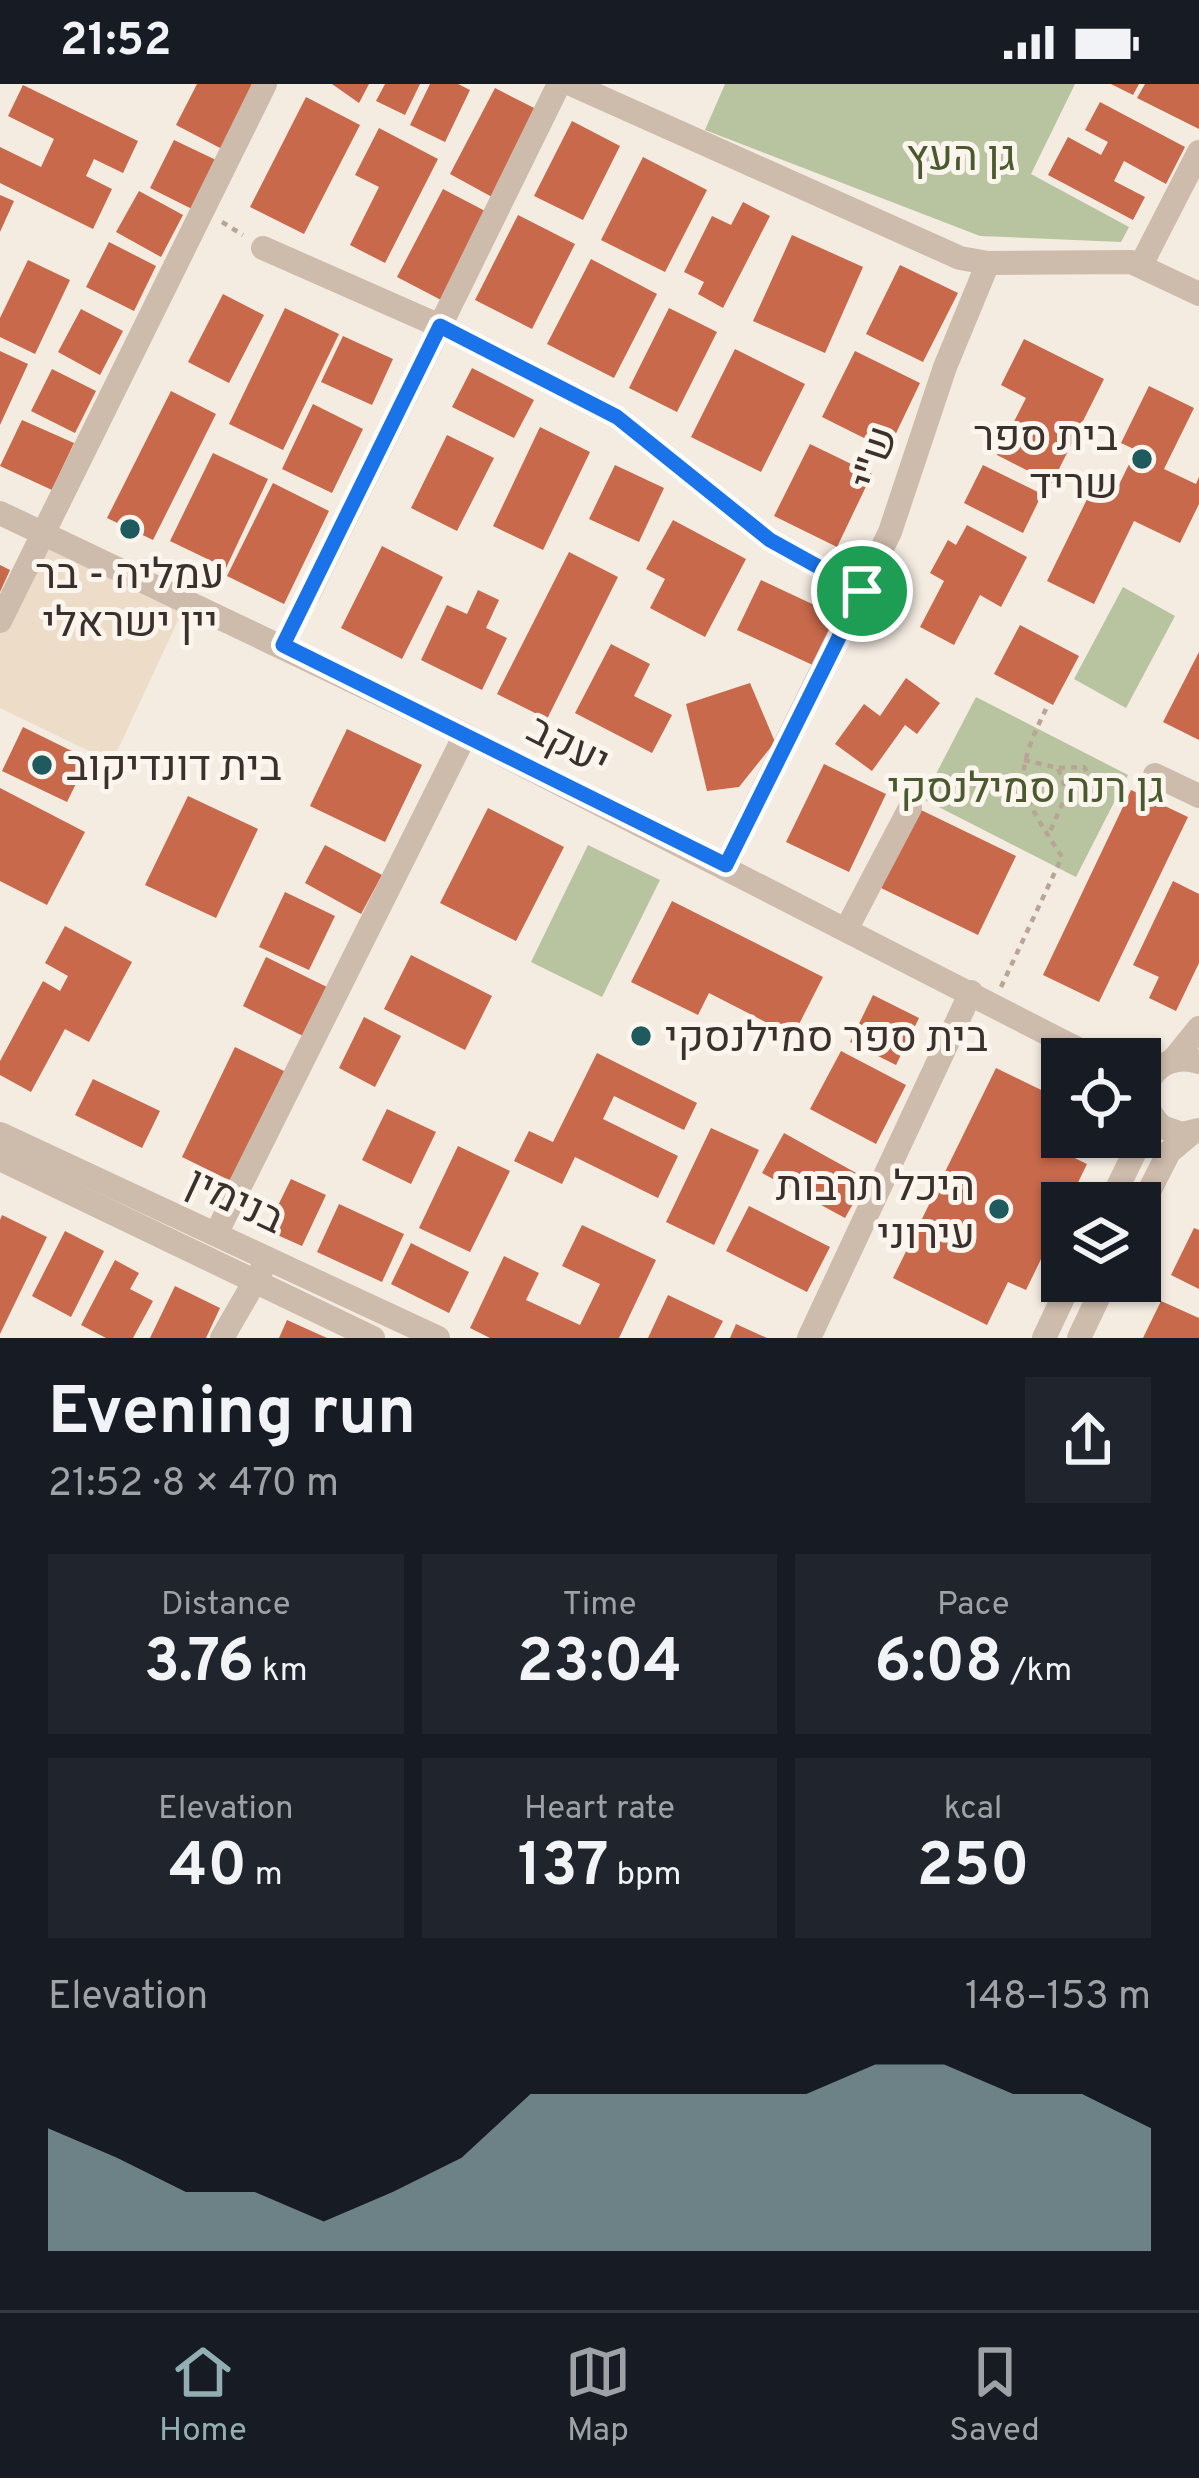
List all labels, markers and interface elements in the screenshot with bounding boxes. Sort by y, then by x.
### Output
text: 21:52 [60,14,171,71]
park label: גן העץ [906,133,1016,186]
place label: בית ספר שריד [973,413,1118,514]
street label: ש"י [842,420,912,497]
marker: בית ספר שריד [1129,446,1155,472]
marker: עמליה - בר יין ישראלי [117,516,143,542]
pin [811,540,913,642]
place label: עמליה - בר יין ישראלי [35,551,225,652]
icon: arrive [829,558,895,624]
street label: יעקב [517,705,617,791]
place label: בית דונדיקוב [66,743,282,796]
marker: בית דונדיקוב [29,752,55,778]
park label: גן רנה סמילנסקי [888,765,1165,818]
place label: בית ספר סמילנסקי [665,1014,988,1067]
marker: בית ספר סמילנסקי [628,1023,654,1049]
map controls [1041,1038,1161,1302]
button: locate [1041,1038,1161,1158]
street label: בנימין [177,1158,291,1249]
place label: היכל תרבות עירוני [776,1163,975,1264]
button: layers [1041,1182,1161,1302]
marker: היכל תרבות עירוני [986,1196,1012,1222]
text: Evening run [48,1374,416,1457]
button: share [1025,1377,1151,1503]
text: 21:52 · 8 × 470 m [48,1461,339,1510]
text: Distance [161,1585,291,1627]
text: Time [563,1585,636,1627]
text: Pace [937,1585,1009,1627]
text: 3.76 [144,1627,254,1703]
text: 23:04 [517,1627,682,1703]
text: 6:08 [874,1627,1003,1703]
text: km [254,1651,308,1693]
text: /km [1003,1651,1072,1693]
text: Elevation [158,1789,294,1831]
text: Heart rate [524,1789,675,1831]
text: kcal [944,1789,1003,1831]
text: 40 [169,1831,247,1907]
text: 137 [518,1831,609,1907]
text: 250 [917,1831,1030,1907]
text: m [247,1855,283,1897]
text: bpm [609,1855,681,1897]
text: Elevation [48,1974,208,2023]
text: 148–153 m [965,1974,1151,2023]
tab: Home [159,2339,247,2453]
tab: Map [565,2339,631,2453]
tab: Saved [949,2339,1040,2453]

